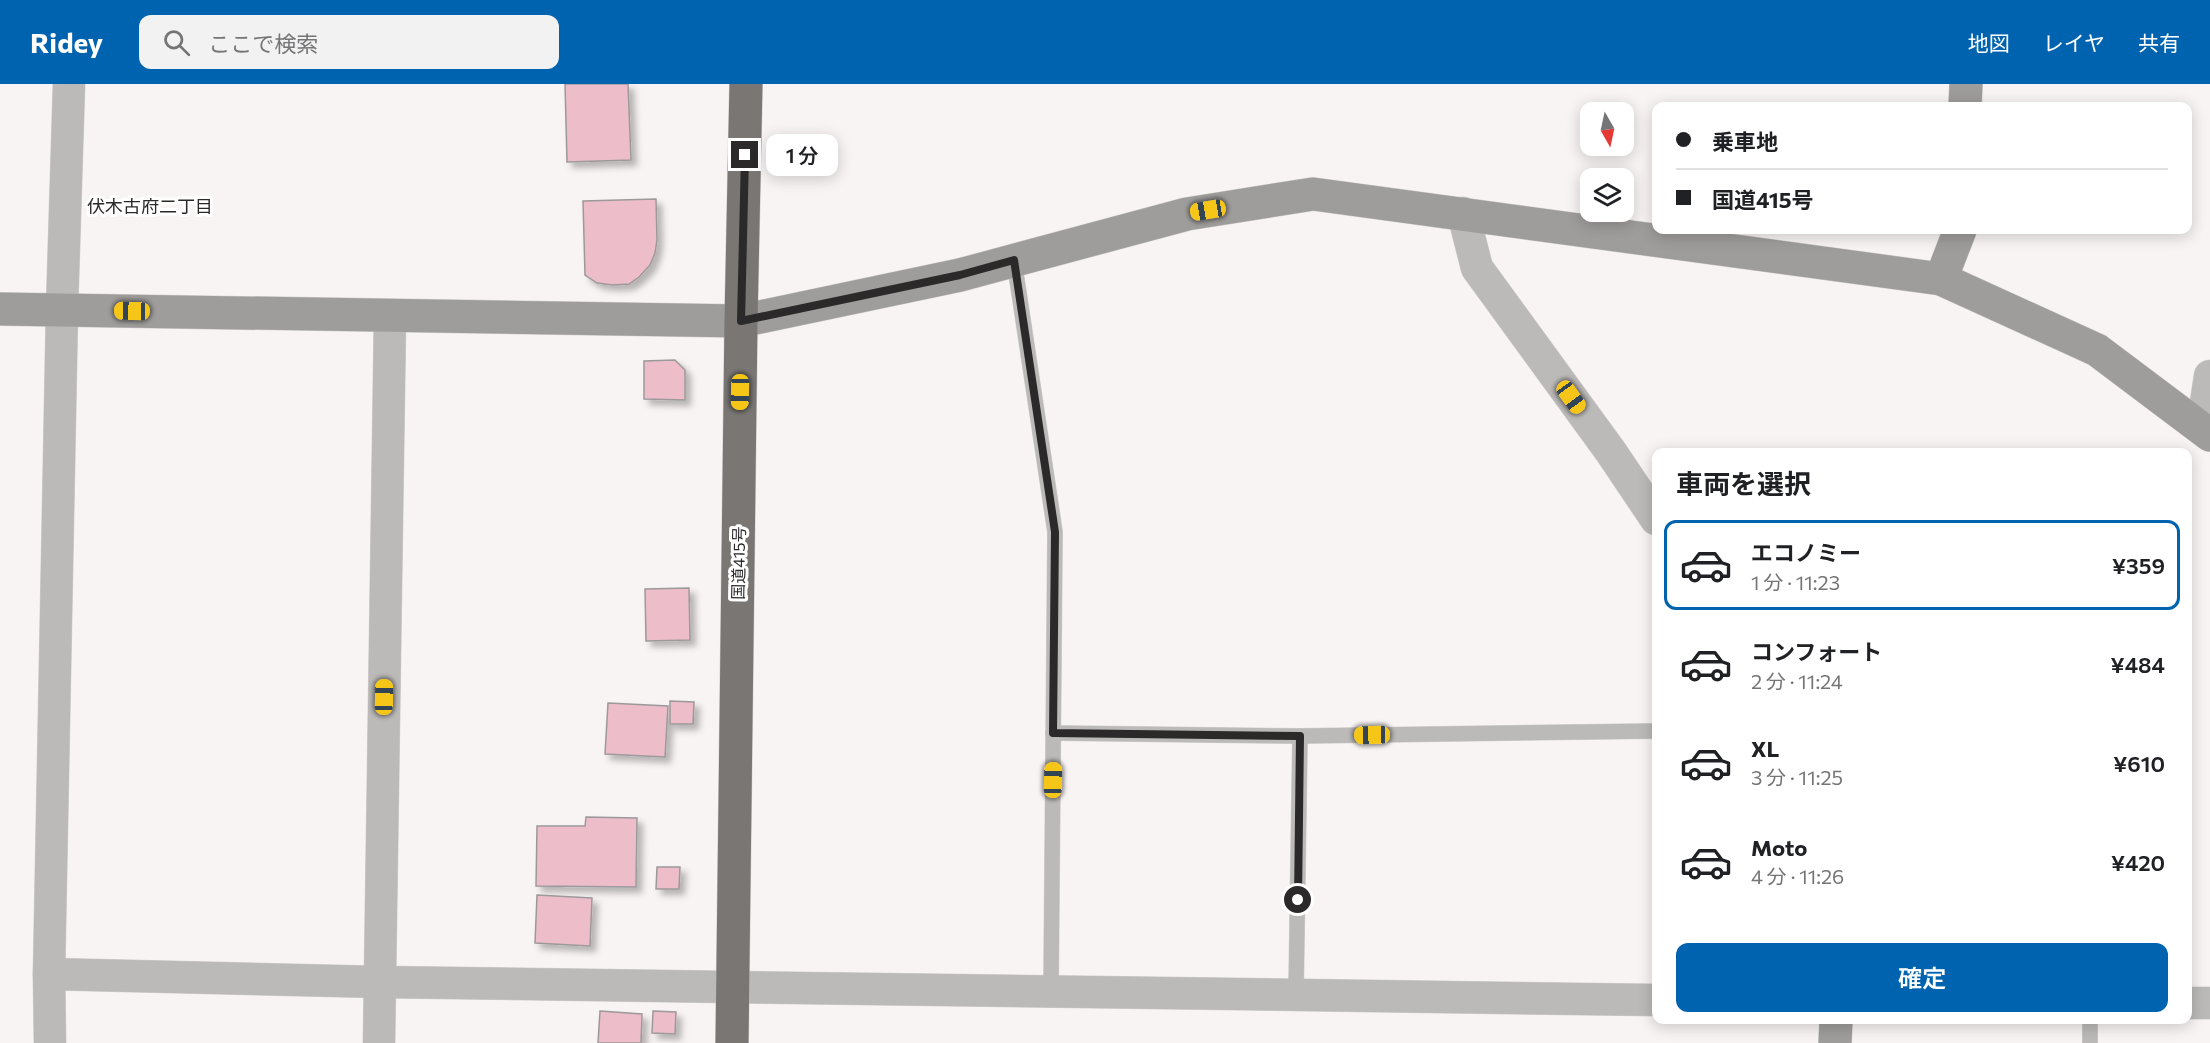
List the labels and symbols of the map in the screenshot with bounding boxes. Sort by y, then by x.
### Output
north arrow [1580,102,1634,156]
callout: 1 分 [766,134,838,176]
route end [731,141,758,168]
district label: 伏木古府二丁目 [87,195,213,217]
car [1189,198,1227,222]
car [114,302,150,320]
car [731,374,749,410]
car [1553,377,1589,417]
street label: 国道415号 [728,526,748,600]
car [375,679,393,715]
car [1354,726,1390,744]
car [1044,762,1062,798]
route start [1284,886,1311,913]

